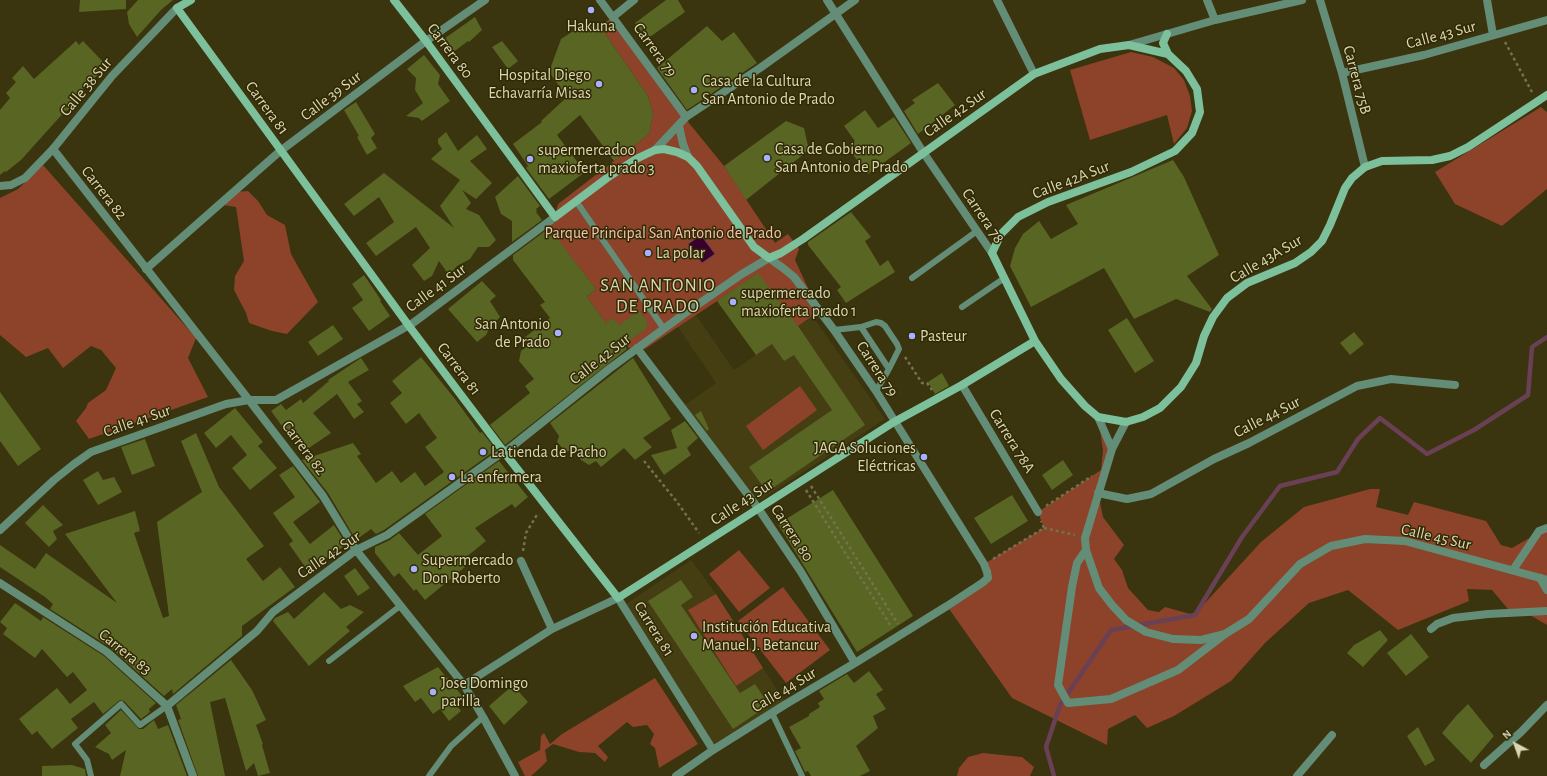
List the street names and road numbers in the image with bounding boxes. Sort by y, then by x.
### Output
street label: Calle 43 Sur [1404,17,1478,53]
street label: Carrera 79 [629,19,681,81]
street label: Carrera 80 [423,20,477,82]
street label: Carrera 75B [1339,44,1375,116]
street label: Calle 38 Sur [56,54,116,120]
street label: Calle 39 Sur [297,67,365,125]
street label: Carrera 81 [241,78,293,138]
street label: Calle 42 Sur [920,84,990,142]
street label: Calle 42A Sur [1030,156,1112,204]
street label: Carrera 82 [77,162,131,224]
street label: Carrera 78 [958,185,1008,247]
street label: Calle 43A Sur [1226,231,1306,287]
street label: Calle 41 Sur [402,260,470,316]
street label: Calle 42 Sur [566,329,634,389]
street label: Carrera 79 [852,338,902,400]
street label: Carrera 81 [433,339,485,399]
street label: Calle 44 Sur [1230,392,1304,442]
street label: Calle 41 Sur [101,400,173,442]
street label: Carrera 78A [985,405,1039,477]
street label: Carrera 82 [277,417,331,479]
street label: Calle 43 Sur [707,475,777,529]
street label: Carrera 80 [766,501,818,565]
street label: Calle 45 Sur [1399,520,1473,554]
street label: Calle 42 Sur [294,527,364,583]
street label: Carrera 81 [630,598,678,660]
street label: Carrera 83 [95,625,155,679]
street label: Calle 44 Sur [748,663,820,717]

